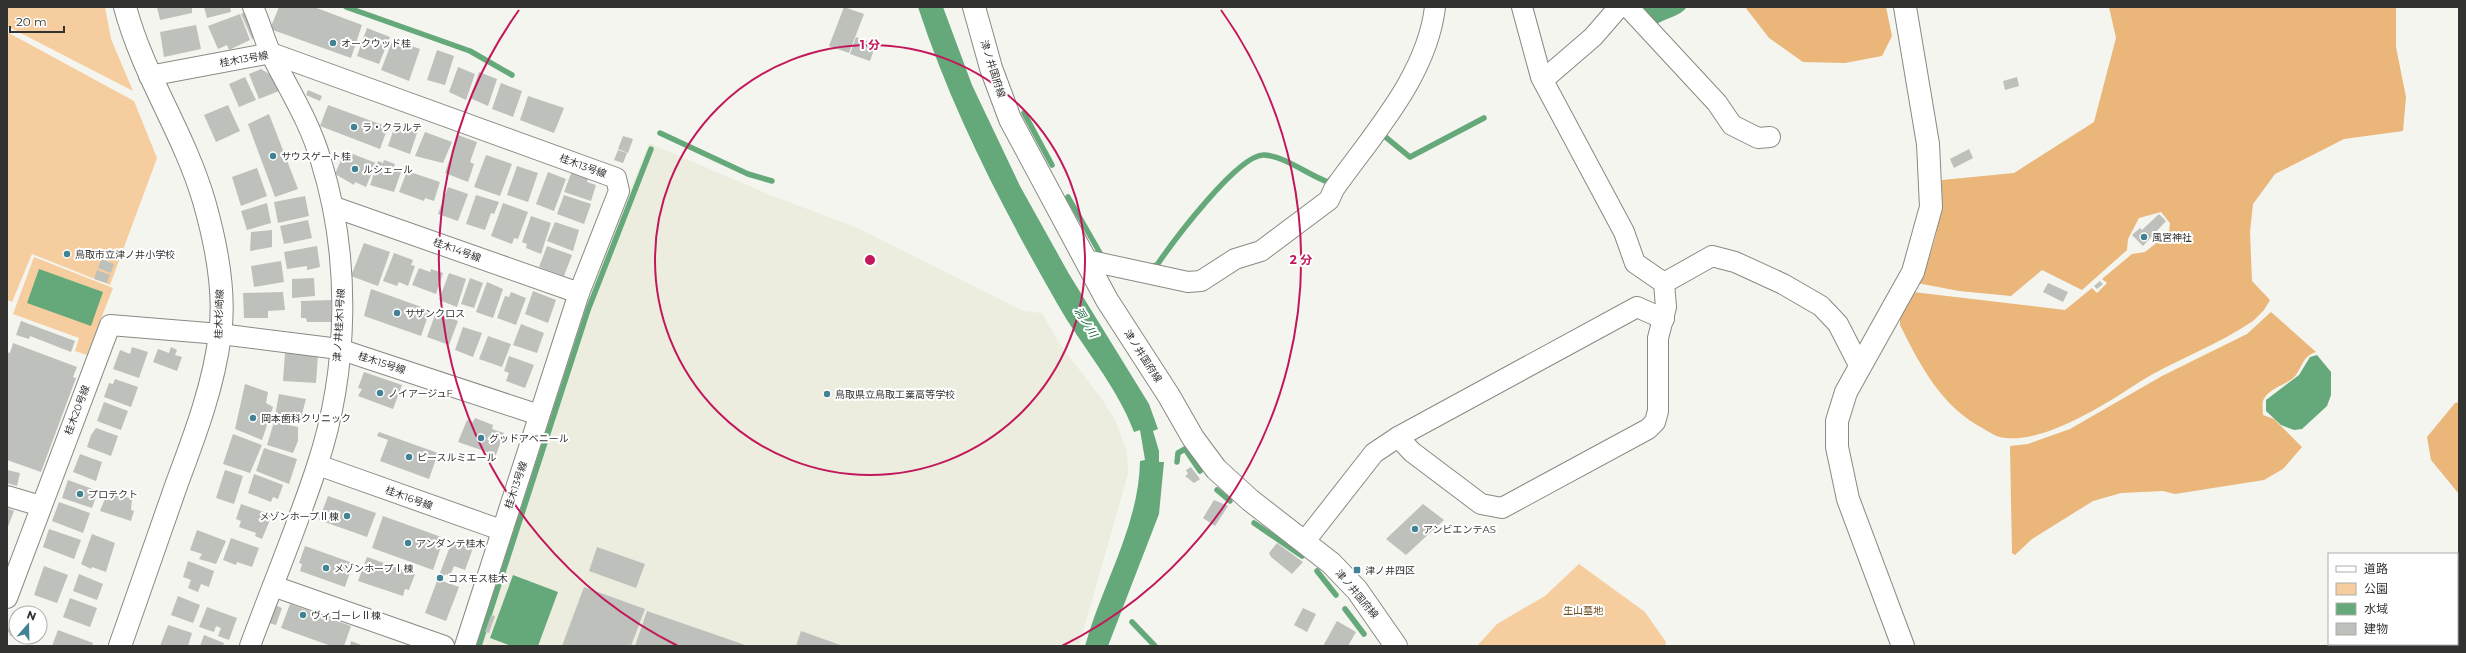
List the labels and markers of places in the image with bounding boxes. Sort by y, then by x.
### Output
place label: オークウッド桂 [341,37,411,50]
marker: オークウッド桂 [328,38,338,48]
place label: ラ・クラルテ [362,121,422,134]
marker: ラ・クラルテ [349,122,359,132]
place label: サウスゲート桂 [281,150,351,163]
marker: サウスゲート桂 [268,151,278,161]
place label: ルシェール [363,163,413,176]
marker: ルシェール [350,164,360,174]
place label: 風宮神社 [2152,231,2192,244]
marker: 風宮神社 [2139,232,2149,242]
place label: 鳥取市立津ノ井小学校 [75,248,175,261]
marker: 鳥取市立津ノ井小学校 [62,249,72,259]
centre of rings [863,253,877,267]
place label: サザンクロス [405,307,465,320]
marker: サザンクロス [392,308,402,318]
place label: ノイアージュF [388,387,453,400]
marker: ノイアージュF [375,388,385,398]
place label: 鳥取県立鳥取工業高等学校 [835,388,955,401]
marker: 鳥取県立鳥取工業高等学校 [822,389,832,399]
place label: 岡本歯科クリニック [261,412,351,425]
marker: 岡本歯科クリニック [248,413,258,423]
place label: グッドアベニール [489,432,569,445]
marker: グッドアベニール [476,433,486,443]
place label: ピースルミエール [417,451,497,464]
marker: ピースルミエール [404,452,414,462]
place label: プロテクト [88,488,138,501]
marker: プロテクト [75,489,85,499]
place label: メゾンホープⅡ棟 [260,510,339,523]
marker: メゾンホープⅡ棟 [342,511,352,521]
place label: アンビエンテAS [1423,523,1496,536]
marker: アンビエンテAS [1410,524,1420,534]
place label: アンダンテ桂木 [416,537,486,550]
marker: アンダンテ桂木 [403,538,413,548]
place label: メゾンホープⅠ棟 [334,562,413,575]
marker: メゾンホープⅠ棟 [321,563,331,573]
place label: 津ノ井四区 [1365,564,1415,577]
marker: 津ノ井四区 [1352,565,1362,575]
place label: コスモス桂木 [448,572,508,585]
marker: コスモス桂木 [435,573,445,583]
place label: ヴィゴーレⅡ棟 [311,609,381,622]
marker: ヴィゴーレⅡ棟 [298,610,308,620]

